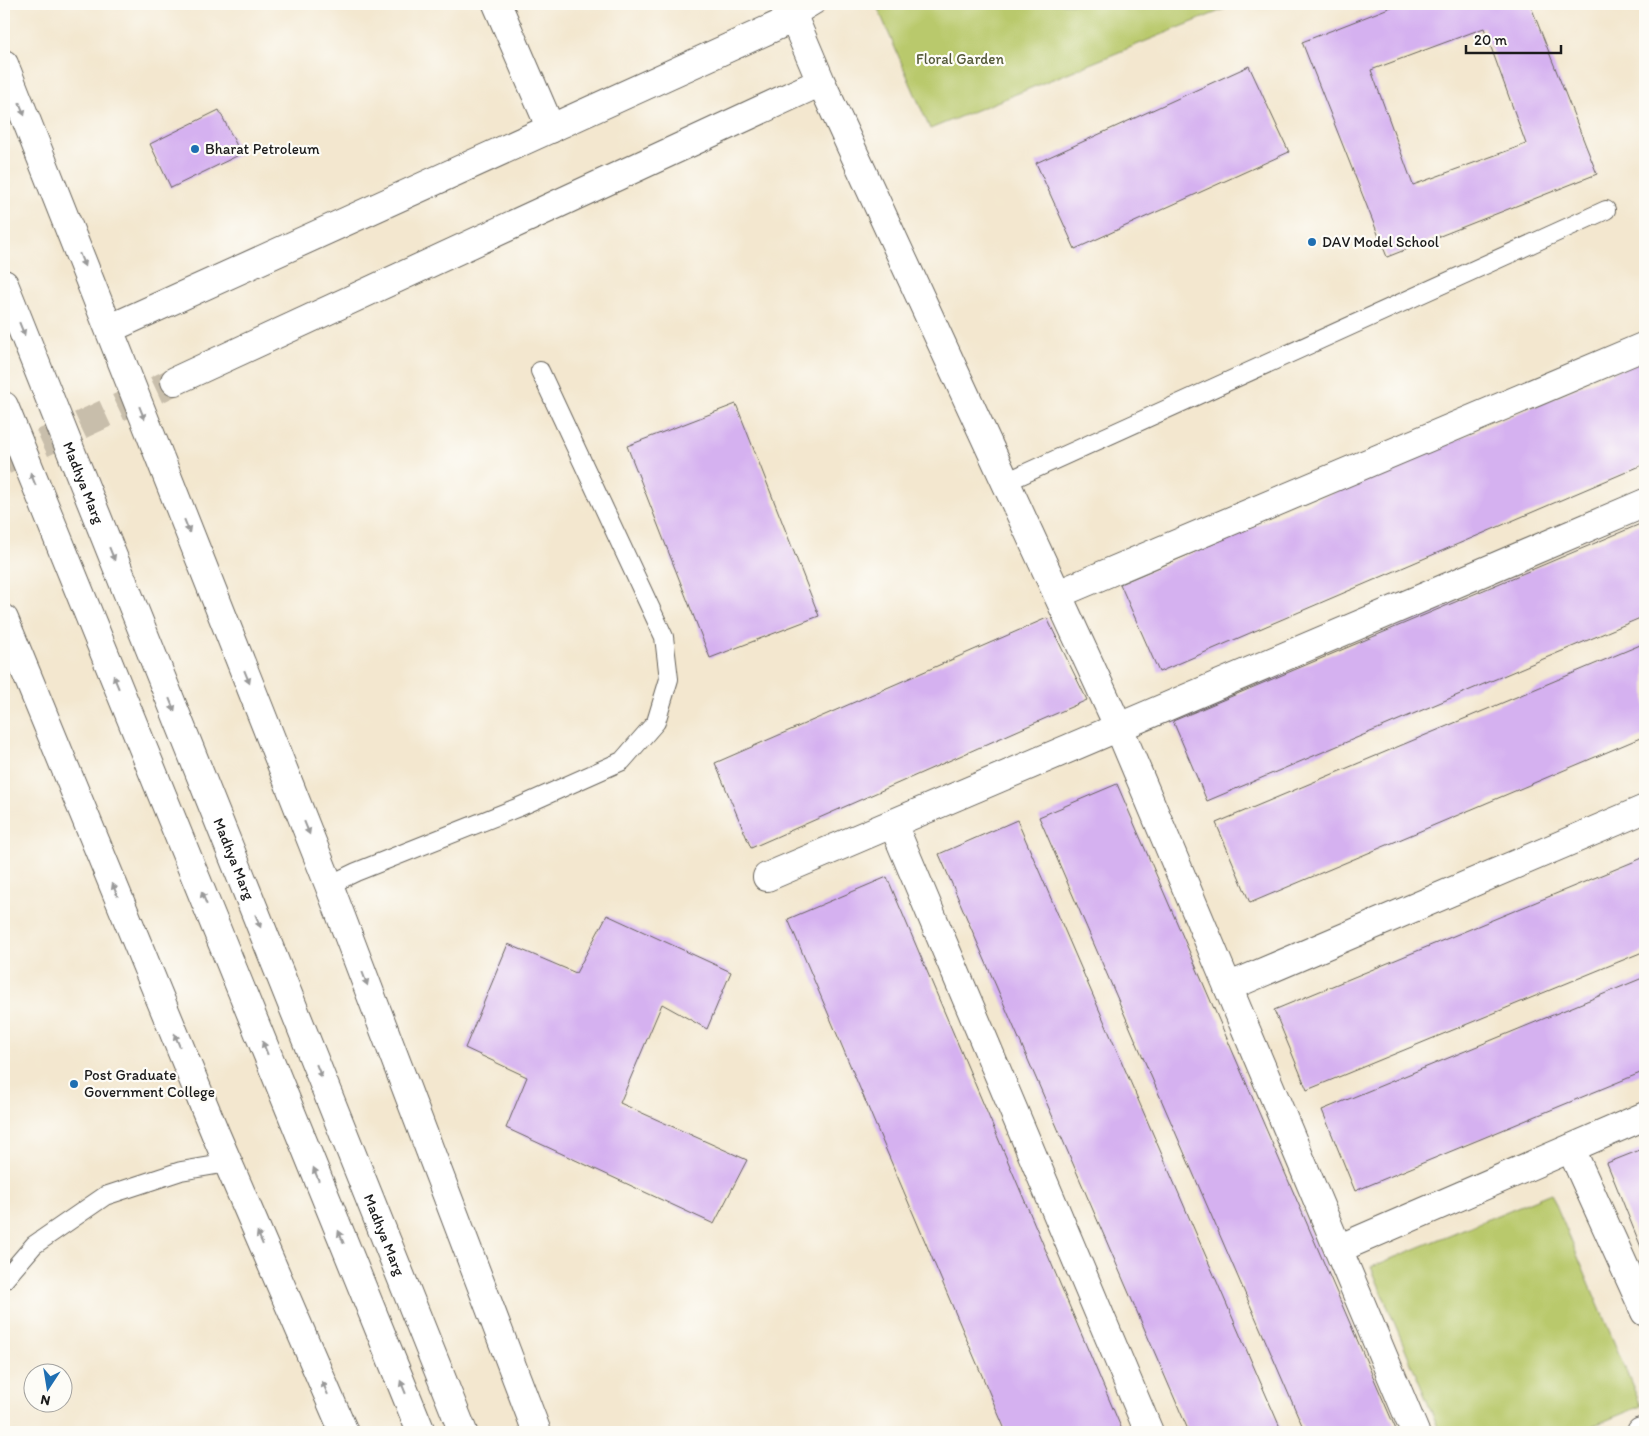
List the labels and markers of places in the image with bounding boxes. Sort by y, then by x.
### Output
place label: Bharat Petroleum [205,140,320,158]
marker: Bharat Petroleum [189,143,201,155]
place label: DAV Model School [1322,233,1440,251]
marker: DAV Model School [1306,236,1318,248]
place label: Post Graduate Government College [84,1066,215,1101]
marker: Post Graduate Government College [68,1078,80,1090]

